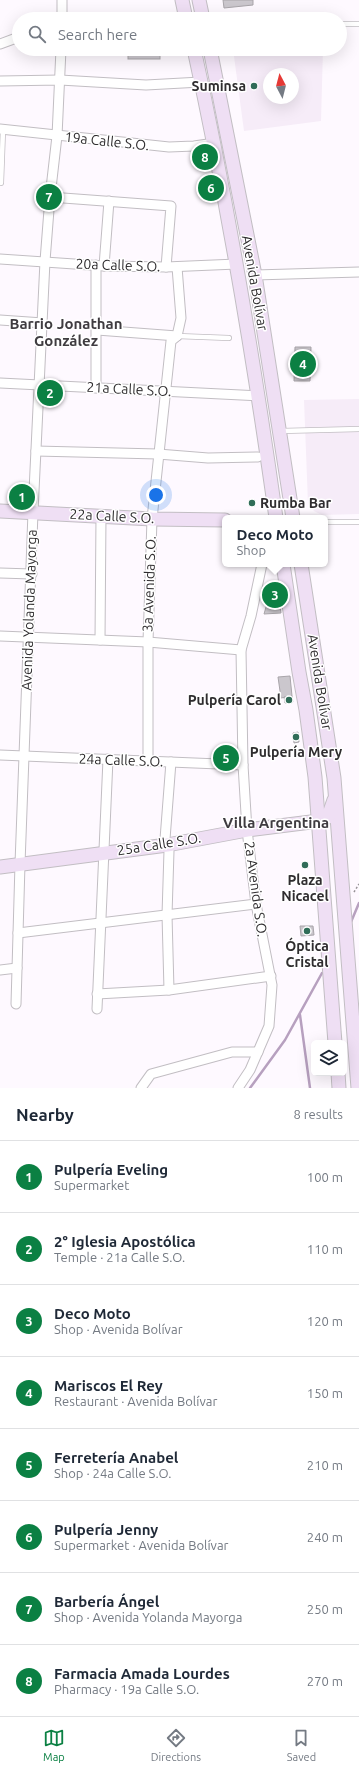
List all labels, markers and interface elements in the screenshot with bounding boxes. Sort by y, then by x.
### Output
search box [12,12,347,56]
icon: search [26,23,48,45]
text: Search here [58,26,137,43]
north arrow [263,68,299,104]
place label: Suminsa [191,78,246,94]
marker: Suminsa [249,81,259,91]
street label: 19a Calle S.O. [64,129,150,153]
pin: 8 [192,142,218,172]
pin: 6 [198,173,224,203]
pin: 7 [36,182,62,212]
street label: Avenida Bolívar [239,234,271,333]
street label: 20a Calle S.O. [75,256,161,274]
district label: Barrio Jonathan González [9,315,123,349]
pin: 4 [290,349,316,379]
pin: 2 [37,378,63,408]
street label: 21a Calle S.O. [86,379,172,399]
pin: 1 [9,482,35,512]
your location [146,485,166,505]
place label: Rumba Bar [260,495,332,511]
marker: Rumba Bar [247,498,257,508]
street label: 22a Calle S.O. [69,506,155,526]
popup [222,515,328,567]
text: Deco Moto [237,526,313,543]
street label: Avenida Yolanda Mayorga [18,529,40,691]
street label: 3a Avenida S.O. [139,536,159,632]
text: Shop [237,543,266,557]
pin: 3 [262,580,288,610]
street label: Avenida Bolívar [305,633,336,732]
place label: Pulpería Carol [188,692,281,708]
marker: Pulpería Carol [284,695,294,705]
marker: Pulpería Mery [291,732,301,742]
pin: 5 [213,743,239,773]
place label: Pulpería Mery [250,744,343,760]
street label: 24a Calle S.O. [78,751,164,769]
district label: Villa Argentina [223,814,329,831]
street label: 25a Calle S.O. [116,829,202,859]
street label: 2a Avenida S.O. [241,840,271,938]
marker: Plaza Nicacel [300,860,310,870]
place label: Plaza Nicacel [281,872,329,904]
marker: Óptica Cristal [302,926,312,936]
place label: Óptica Cristal [285,937,329,970]
map controls [311,1040,347,1076]
button: layers [311,1040,347,1076]
text: Nearby [16,1105,74,1124]
text: 8 results [293,1107,343,1121]
text: Pulpería Eveling [54,1161,168,1178]
text: 1 [25,1170,33,1184]
text: 100 m [307,1170,343,1184]
text: Supermarket [54,1178,129,1192]
text: 2° Iglesia Apostólica [54,1233,196,1250]
text: 2 [25,1242,33,1256]
text: 110 m [307,1242,343,1256]
text: Temple · 21a Calle S.O. [54,1250,185,1264]
text: Deco Moto [54,1305,131,1322]
text: 3 [25,1314,33,1328]
text: 120 m [307,1314,343,1328]
text: Shop · Avenida Bolívar [54,1322,183,1336]
text: Mariscos El Rey [54,1377,163,1394]
text: 4 [25,1386,33,1400]
text: 150 m [307,1386,343,1400]
text: Restaurant · Avenida Bolívar [54,1394,217,1408]
text: Ferretería Anabel [54,1449,178,1466]
text: 5 [25,1458,33,1472]
text: 210 m [307,1458,343,1472]
text: Shop · 24a Calle S.O. [54,1466,171,1480]
text: Pulpería Jenny [54,1521,158,1538]
text: 6 [25,1530,33,1544]
text: 240 m [307,1530,343,1544]
text: Supermarket · Avenida Bolívar [54,1538,229,1552]
text: Barbería Ángel [54,1593,159,1610]
text: 7 [25,1602,33,1616]
text: 250 m [307,1602,343,1616]
text: Shop · Avenida Yolanda Mayorga [54,1610,242,1624]
text: Farmacia Amada Lourdes [54,1665,230,1682]
text: 8 [25,1674,33,1688]
text: 270 m [307,1674,343,1688]
text: Pharmacy · 19a Calle S.O. [54,1682,199,1696]
tab: Map [43,1727,65,1763]
tab: Directions [151,1727,201,1763]
tab: Saved [287,1727,316,1763]

